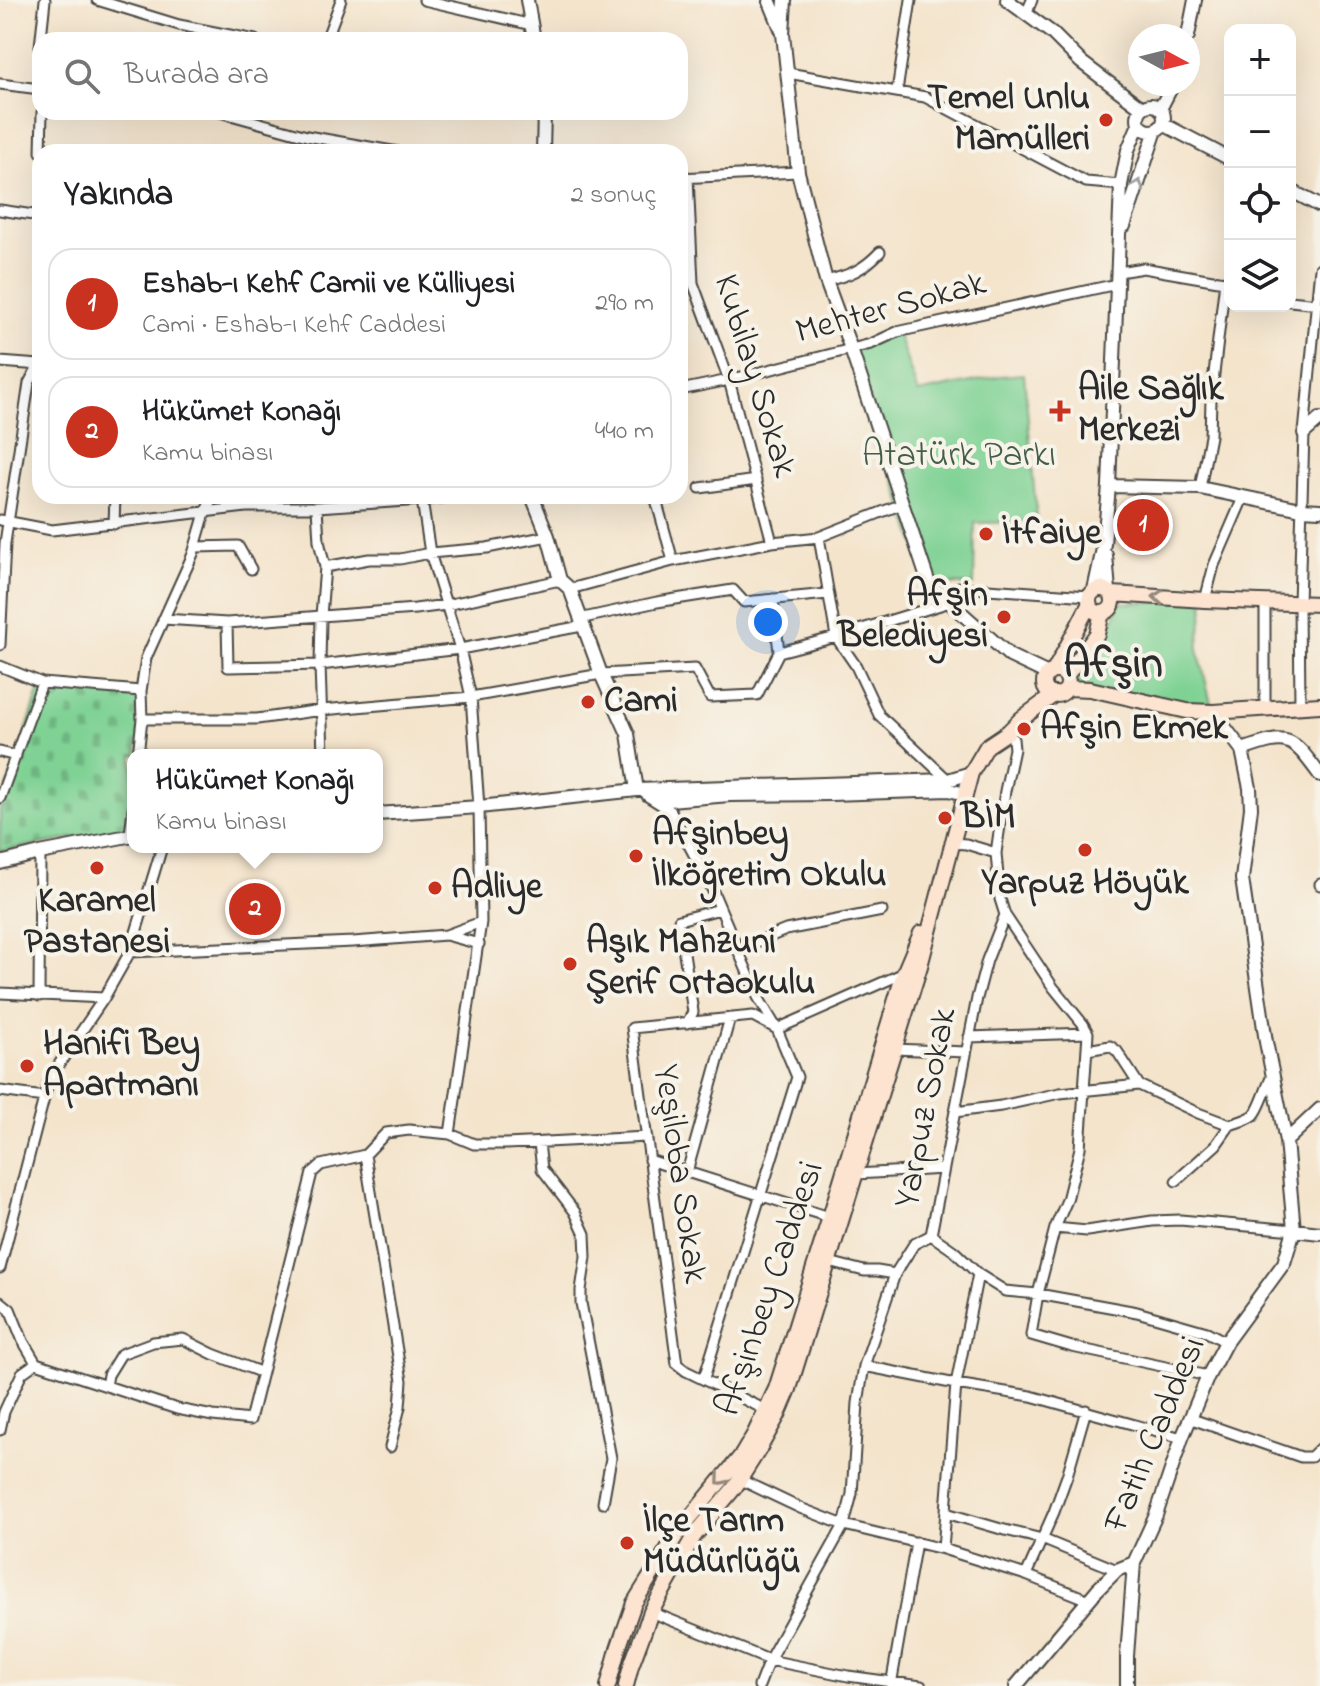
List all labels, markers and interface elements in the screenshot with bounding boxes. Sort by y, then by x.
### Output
north arrow [1128,24,1200,96]
map controls [1224,24,1296,312]
button: + [1224,24,1296,96]
search box [32,32,688,120]
icon: search [60,54,104,98]
text: Burada ara [124,54,269,98]
place label: Temel Unlu Mamülleri [927,73,1090,167]
button: − [1224,96,1296,168]
marker: Temel Unlu Mamülleri [1097,111,1115,129]
button: locate [1224,168,1296,240]
text: Yakında [64,171,173,221]
text: 2 sonuç [571,177,656,215]
one-way arrow [1128,179,1144,193]
button: layers [1224,240,1296,312]
street label: Mehter Sokak [790,258,992,360]
text: Eshab-ı Kehf Camii ve Külliyesi [142,263,515,307]
street label: Kubilay Sokak [698,268,810,484]
text: 1 [88,285,96,323]
text: 290 m [595,285,654,323]
text: Cami · Eshab-ı Kehf Caddesi [142,307,446,345]
place label: Aile Sağlık Merkezi [1078,364,1225,458]
text: Hükümet Konağı [142,391,341,435]
marker: Aile Sağlık Merkezi [1049,400,1071,422]
text: 2 [86,413,98,451]
text: 440 m [595,413,654,451]
park label: Atatürk Parkı [862,430,1056,483]
text: Kamu binası [142,435,273,473]
pin: 1 [1117,495,1169,555]
place label: İtfaiye [1002,508,1102,561]
marker: İtfaiye [977,525,995,543]
place label: Afşin Belediyesi [836,570,988,664]
one-way arrow [1151,589,1164,606]
your location [748,602,788,642]
marker: Afşin Belediyesi [995,608,1013,626]
district label: Afşin [1063,633,1163,697]
place label: Cami [604,676,678,729]
marker: Cami [579,693,597,711]
place label: Afşin Ekmek [1040,703,1229,756]
marker: Afşin Ekmek [1015,720,1033,738]
popup [127,749,383,853]
text: Hükümet Konağı [155,760,355,804]
place label: BİM [959,792,1016,845]
text: Kamu binası [155,804,287,842]
place label: Afşinbey İlköğretim Okulu [652,809,886,904]
marker: BİM [936,809,954,827]
marker: Yarpuz Höyük [1076,841,1094,859]
marker: Afşinbey İlköğretim Okulu [627,847,645,865]
place label: Yarpuz Höyük [980,858,1190,911]
marker: Karamel Pastanesi [88,859,106,877]
place label: Adliye [451,862,543,915]
place label: Karamel Pastanesi [24,876,170,970]
pin: 2 [229,879,281,939]
marker: Adliye [426,879,444,897]
place label: Aşık Mahzuni Şerif Ortaokulu [586,917,815,1011]
marker: Aşık Mahzuni Şerif Ortaokulu [561,955,579,973]
street label: Yarpuz Sokak [882,1003,972,1213]
place label: Hanifi Bey Apartmanı [43,1019,200,1113]
marker: Hanifi Bey Apartmanı [18,1057,36,1075]
street label: Yeşiloba Sokak [637,1061,721,1287]
street label: Afşinbey Caddesi [703,1155,839,1423]
street label: Fatih Caddesi [1091,1329,1221,1542]
one-way arrow [716,1470,731,1485]
place label: İlçe Tarım Müdürlüğü [643,1496,800,1591]
marker: İlçe Tarım Müdürlüğü [618,1534,636,1552]

